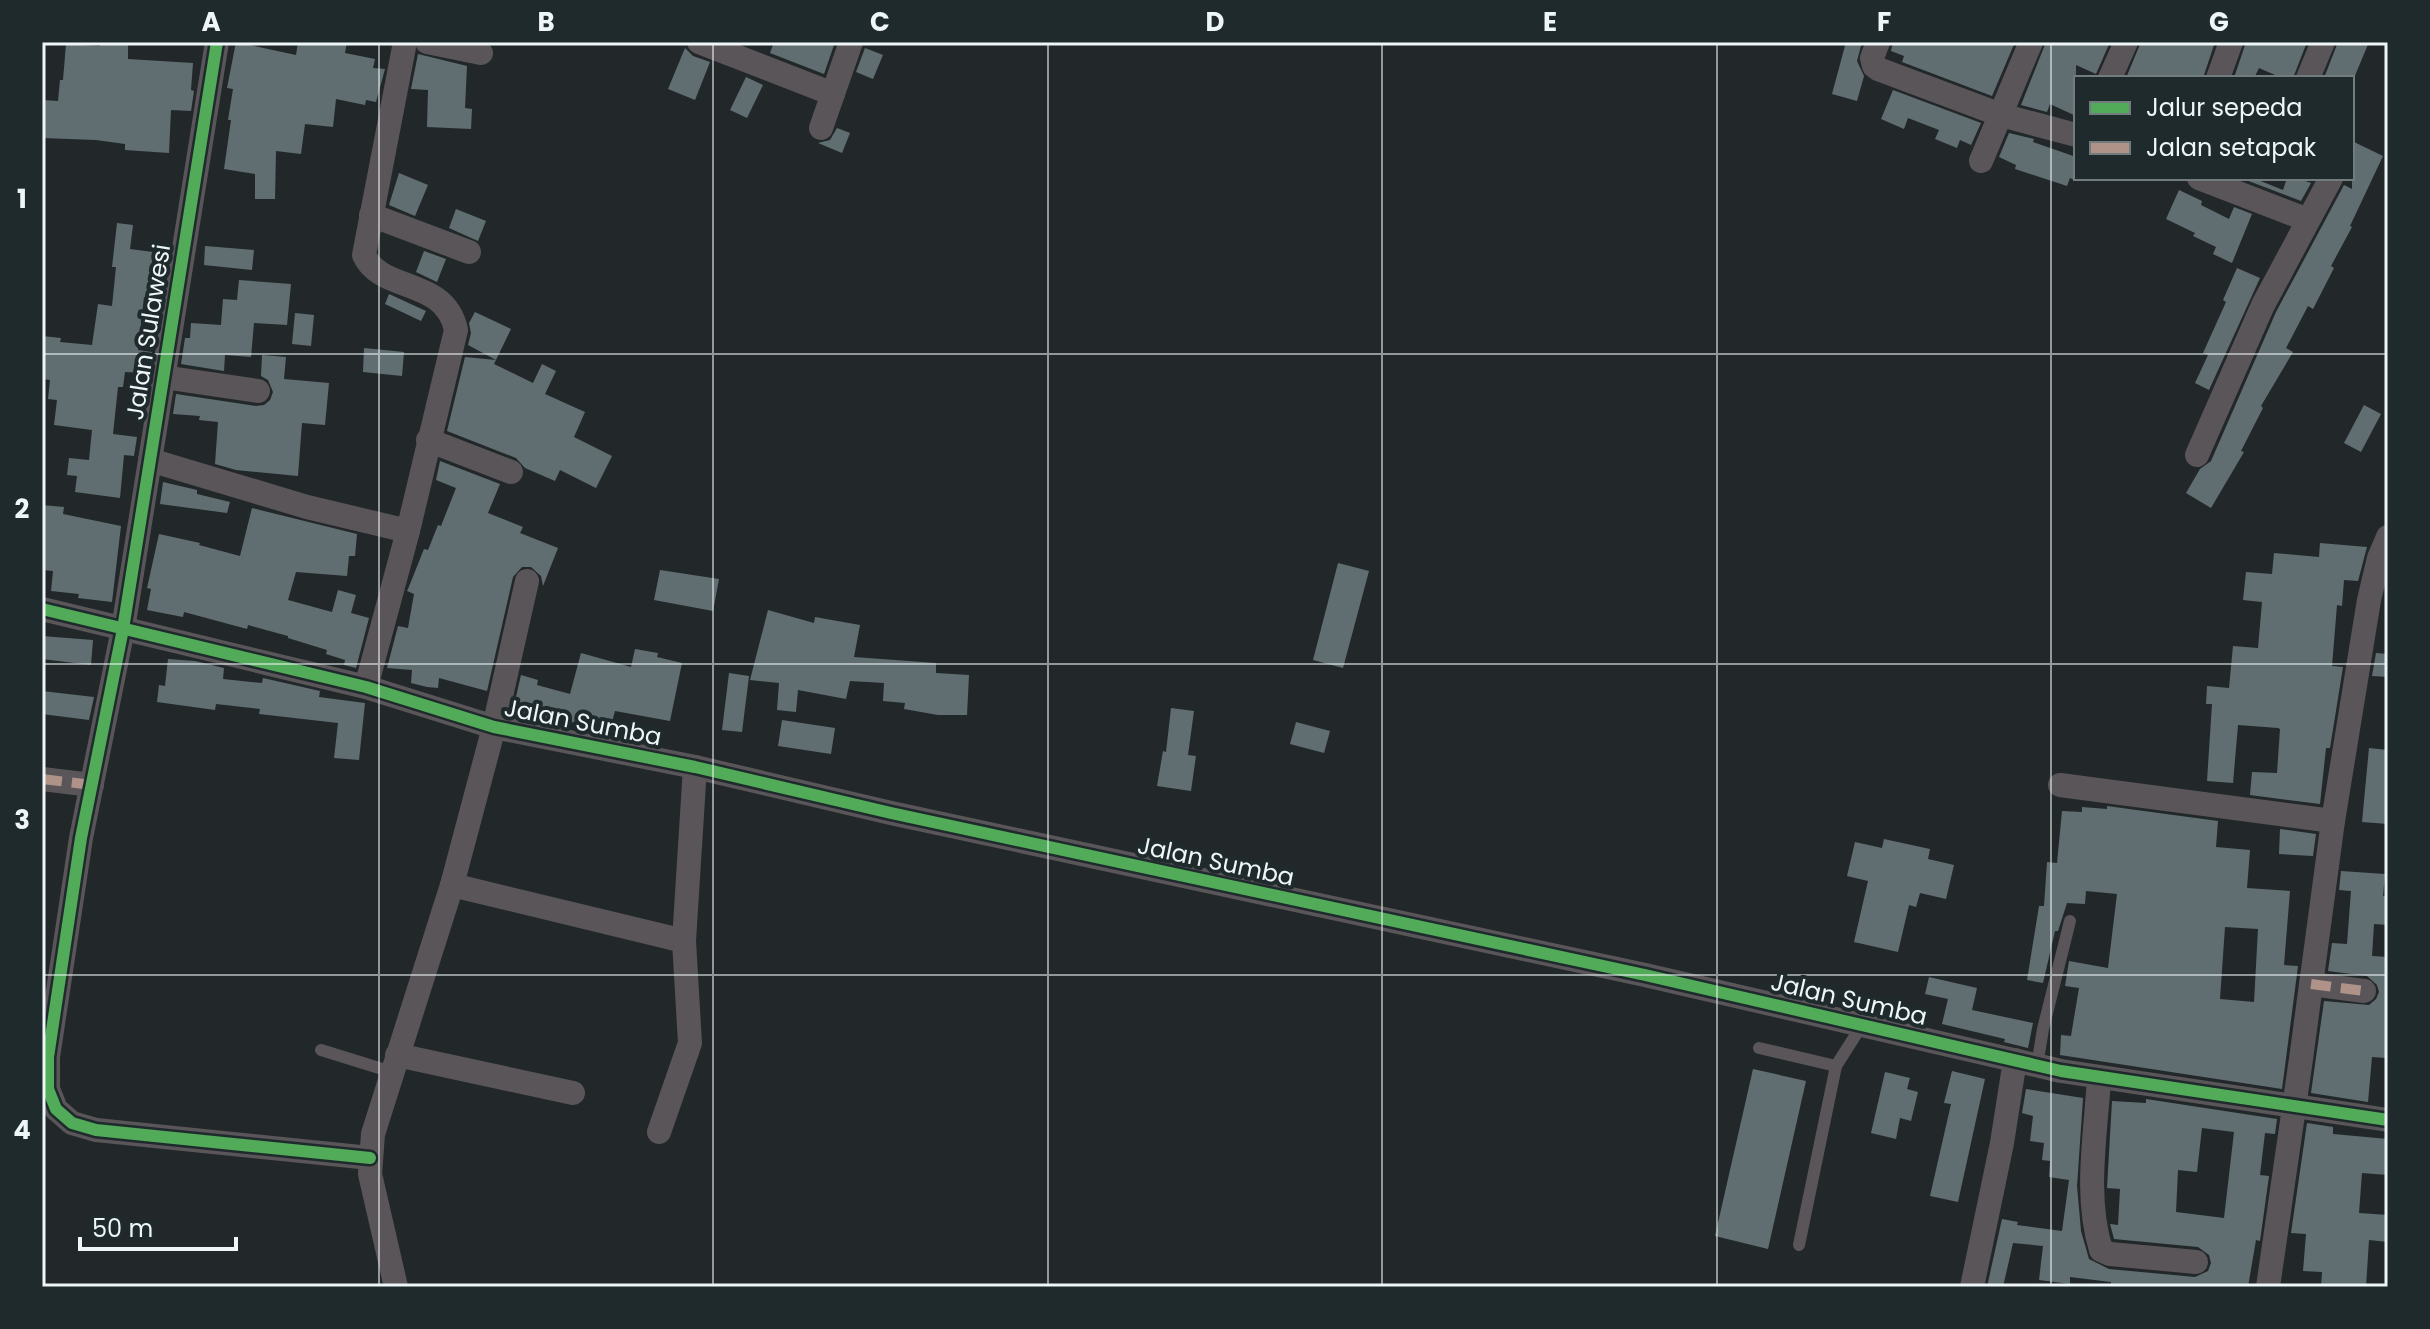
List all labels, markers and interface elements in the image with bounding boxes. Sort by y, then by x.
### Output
text: A [201,4,221,40]
text: B [537,4,555,40]
text: C [870,4,890,40]
text: D [1206,4,1225,40]
text: E [1543,4,1557,40]
text: F [1877,4,1891,40]
text: G [2209,4,2229,40]
legend [2074,76,2354,180]
text: Jalur sepeda [2146,91,2303,124]
text: Jalan setapak [2146,131,2317,164]
text: 1 [17,181,27,217]
street label: Jalan Sulawesi [118,242,178,422]
text: 2 [15,491,30,527]
street label: Jalan Sumba [502,691,664,753]
text: 3 [14,802,30,838]
street label: Jalan Sumba [1135,828,1297,894]
street label: Jalan Sumba [1768,965,1930,1033]
text: 4 [13,1112,31,1148]
scale bar [80,1201,236,1251]
text: 50 m [92,1212,153,1245]

